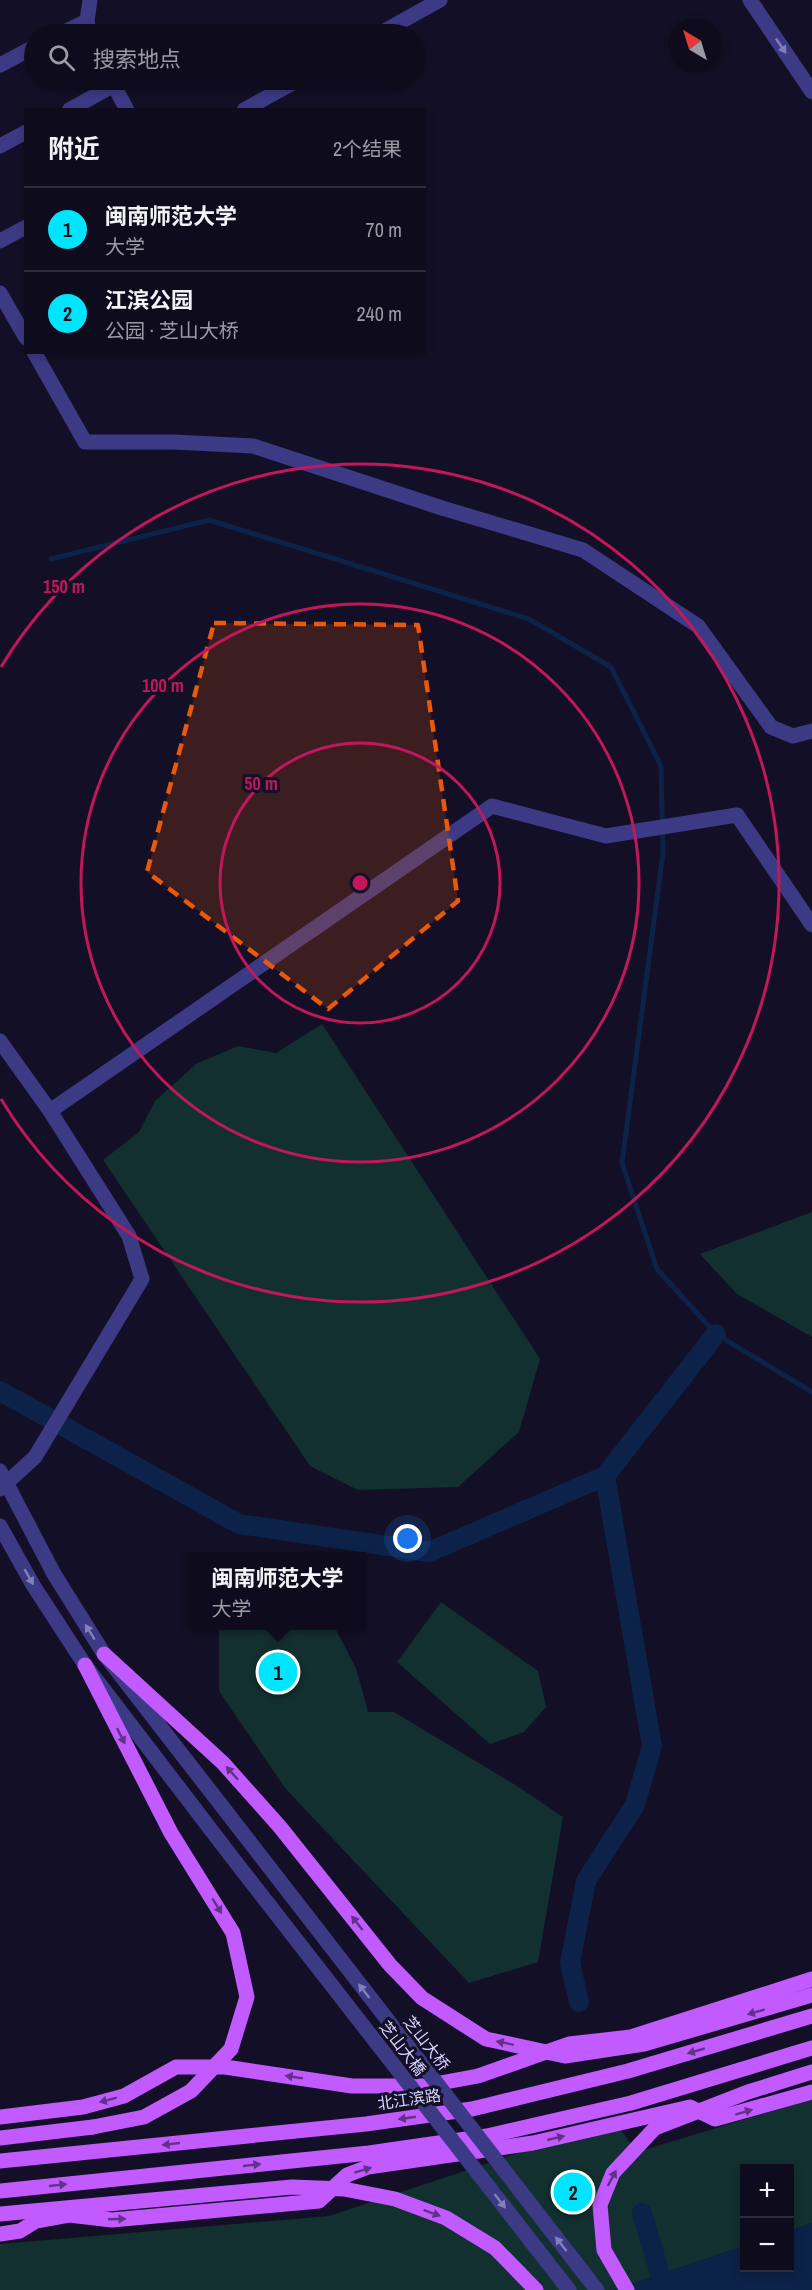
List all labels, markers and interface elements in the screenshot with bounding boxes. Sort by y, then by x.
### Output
north arrow [668,18,722,72]
search box [24,24,426,90]
one-way arrow [775,38,786,54]
icon: search [45,41,78,74]
text: 搜索地点 [93,44,181,74]
text: 附近 [48,131,100,166]
text: 2个结果 [333,135,402,162]
text: 闽南师范大学 [105,201,237,231]
text: 1 [63,216,72,243]
text: 70 m [366,216,402,243]
text: 大学 [105,233,145,260]
text: 江滨公园 [105,285,193,315]
text: 2 [63,300,72,327]
text: 240 m [356,300,402,327]
text: 公园 · 芝山大桥 [105,317,239,344]
text: 150 m [43,574,85,599]
text: 100 m [142,673,184,698]
text: 50 m [244,771,278,796]
centre of rings [350,873,370,893]
your location [393,1524,422,1553]
popup [189,1552,366,1630]
text: 闽南师范大学 [211,1563,344,1593]
one-way arrow [23,1569,33,1586]
text: 大学 [211,1595,251,1622]
one-way arrow [84,1623,95,1640]
pin: 1 [258,1650,298,1694]
one-way arrow [116,1728,126,1745]
one-way arrow [225,1766,239,1781]
one-way arrow [212,1897,222,1914]
one-way arrow [351,1916,363,1931]
one-way arrow [357,1983,370,1999]
one-way arrow [747,2007,765,2017]
street label: 芝山大桥 [399,2011,455,2075]
street label: 芝山大橋 [375,2016,431,2080]
one-way arrow [496,2038,514,2048]
one-way arrow [687,2047,705,2056]
one-way arrow [284,2073,303,2082]
street label: 北江滨路 [376,2084,442,2114]
one-way arrow [99,2096,117,2106]
one-way arrow [735,2107,753,2116]
one-way arrow [397,2113,416,2122]
one-way arrow [546,2132,565,2142]
one-way arrow [162,2139,181,2149]
one-way arrow [243,2160,262,2170]
map controls [740,2164,794,2272]
button: + [740,2164,794,2218]
one-way arrow [354,2165,372,2174]
one-way arrow [607,2169,617,2187]
pin: 2 [554,2170,592,2214]
one-way arrow [49,2180,68,2189]
one-way arrow [493,2193,505,2208]
one-way arrow [423,2208,441,2218]
one-way arrow [108,2214,127,2224]
button: − [740,2218,794,2272]
one-way arrow [555,2236,568,2252]

